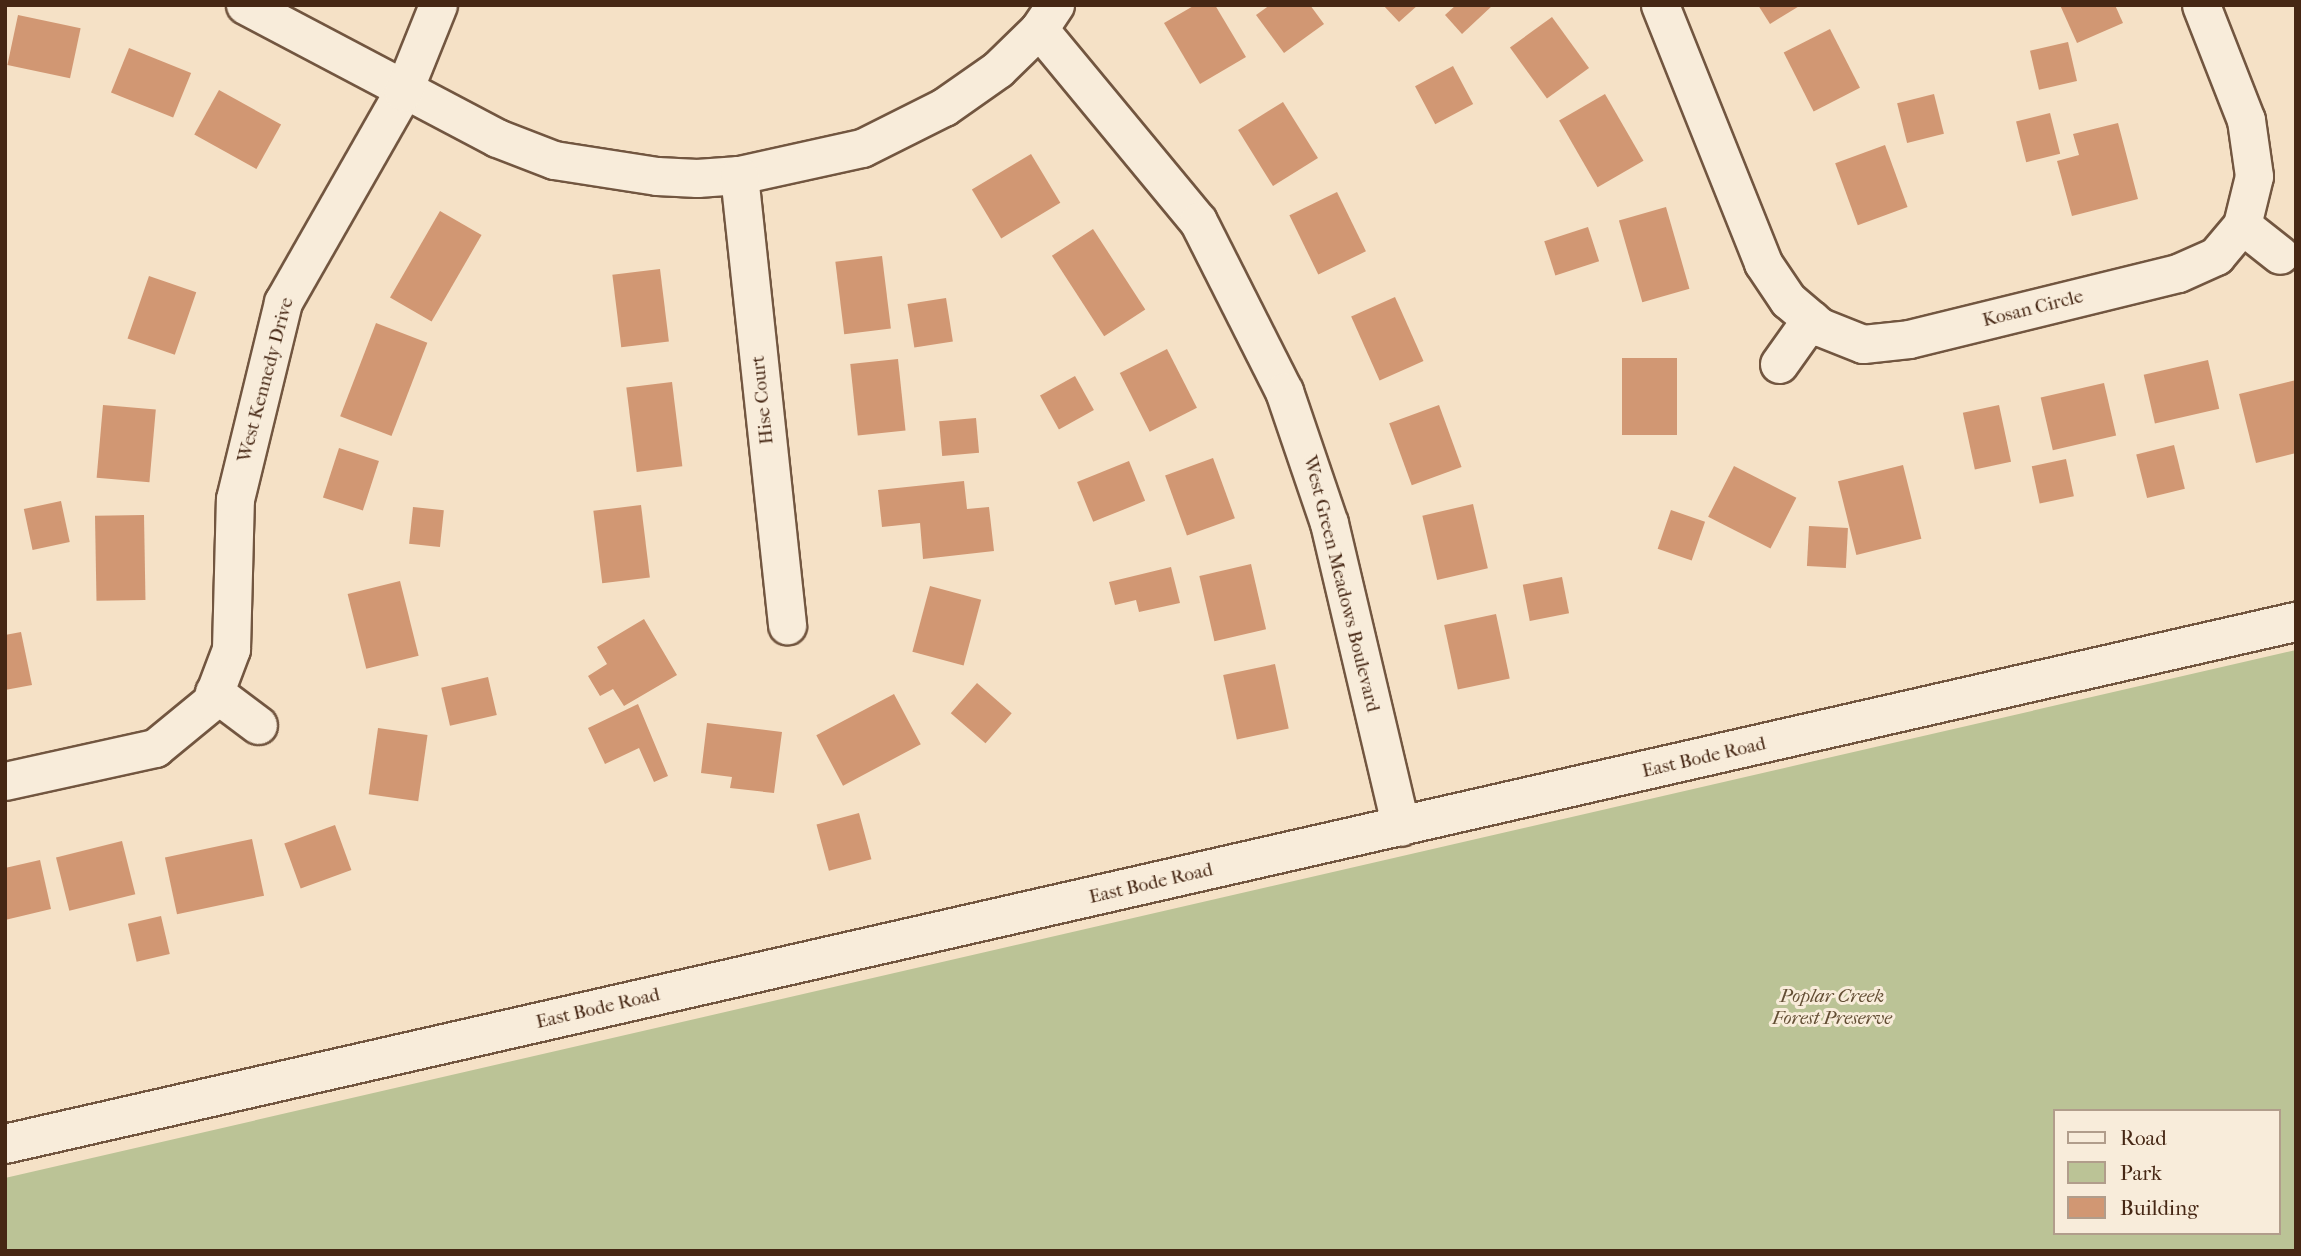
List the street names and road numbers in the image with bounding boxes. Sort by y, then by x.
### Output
street label: Kosan Circle [1980,285,2086,333]
street label: West Kennedy Drive [233,295,299,465]
street label: Hise Court [747,355,779,445]
street label: West Green Meadows Boulevard [1298,453,1384,715]
street label: East Bode Road [1640,733,1768,783]
street label: East Bode Road [1087,859,1215,909]
street label: East Bode Road [534,984,662,1034]

